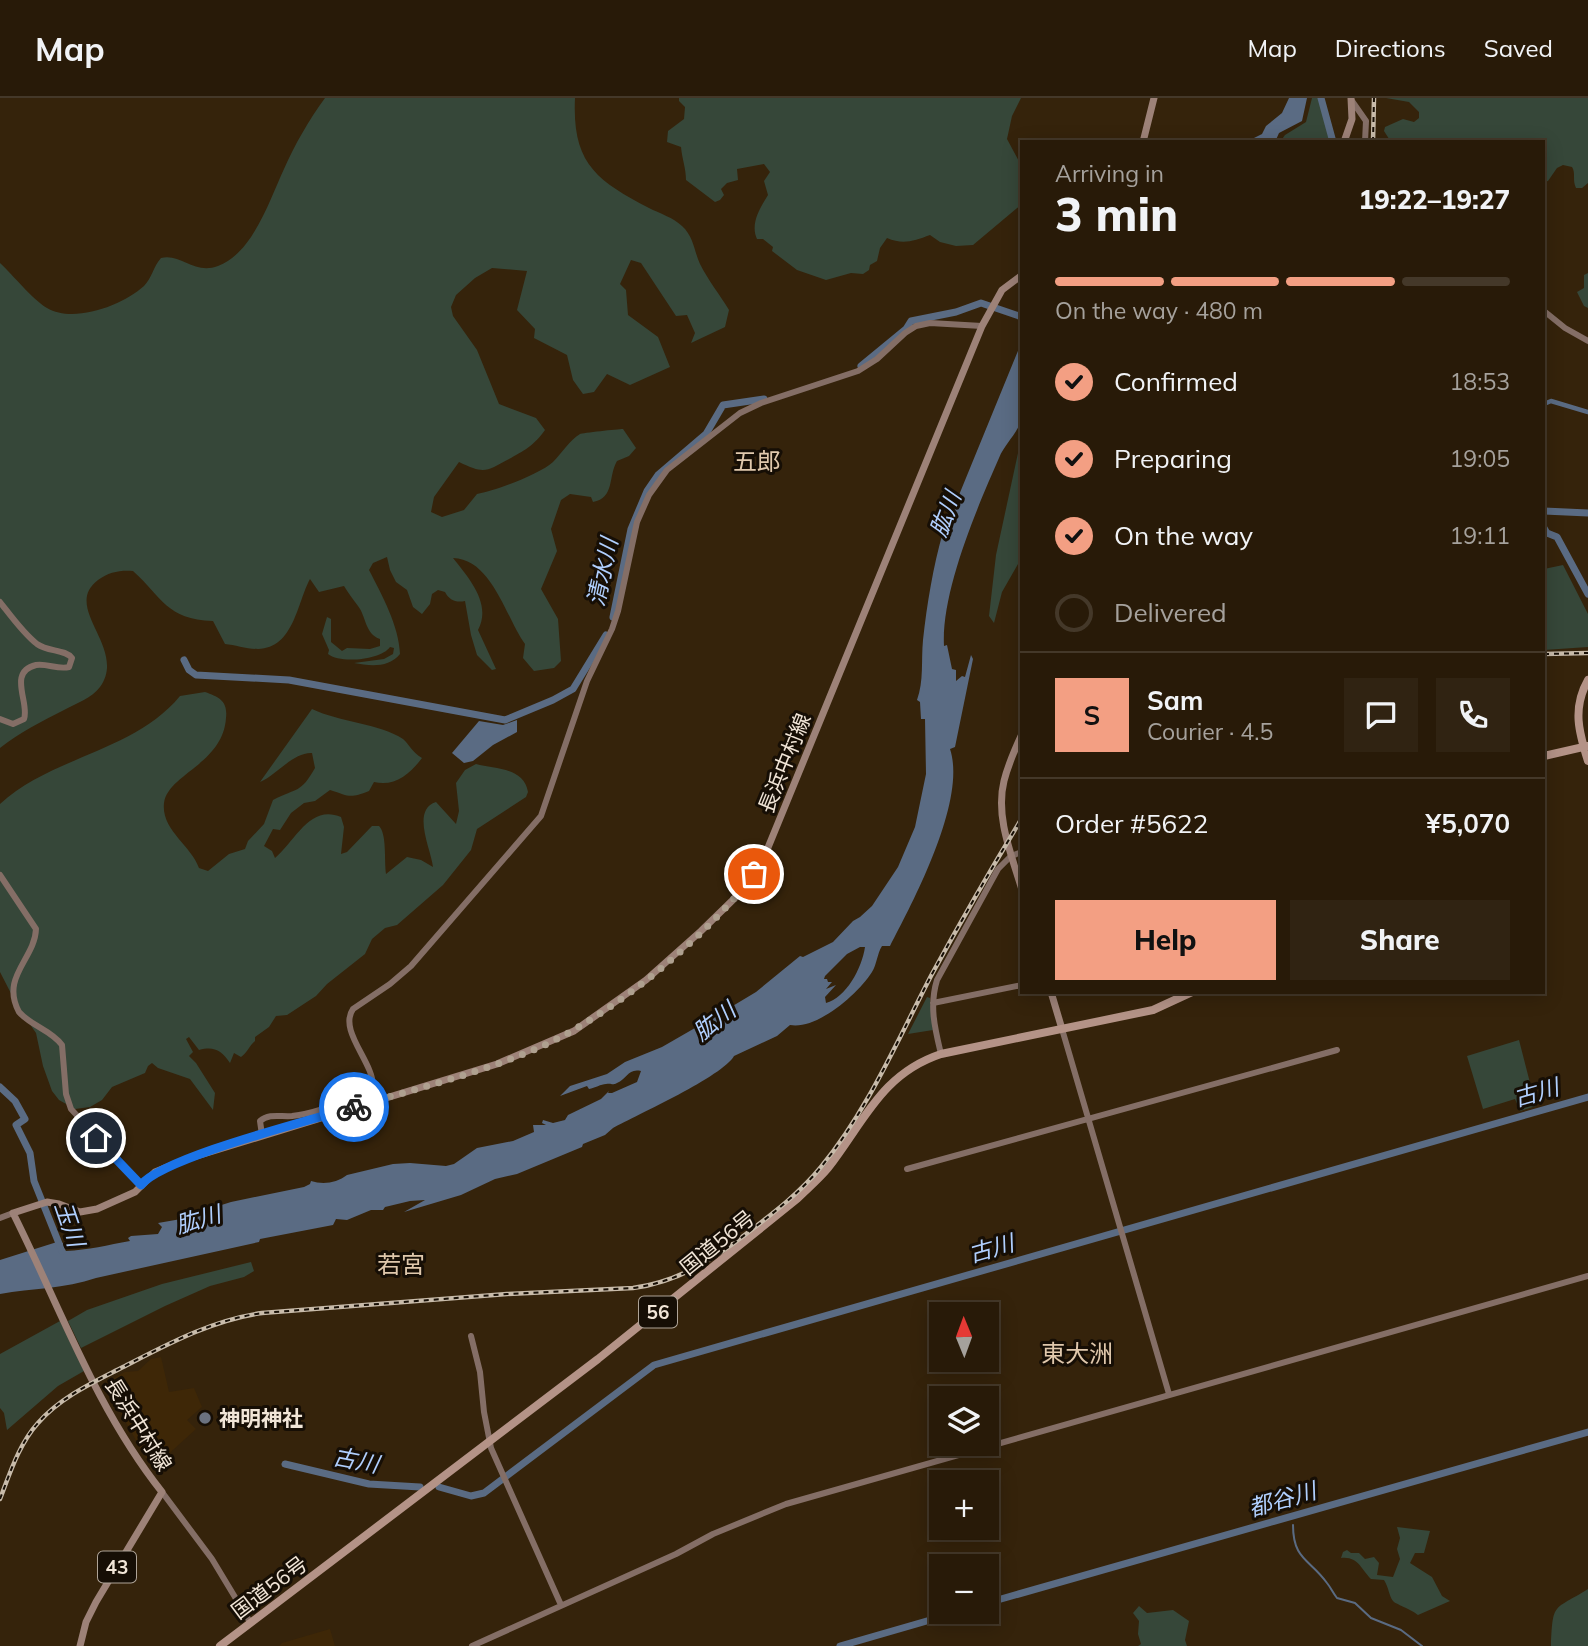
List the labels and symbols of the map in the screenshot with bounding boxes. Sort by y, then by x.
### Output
district label: 五郎 [733,446,781,476]
water label: 肱川 [923,485,968,541]
water label: 清水川 [581,532,624,609]
street label: 長浜中村線 [752,709,816,817]
pin [724,844,784,904]
water label: 肱川 [687,994,743,1047]
water label: 古川 [1510,1071,1565,1112]
courier [319,1072,389,1142]
pin [66,1108,126,1168]
water label: 玉川 [49,1198,92,1253]
water label: 肱川 [172,1198,227,1239]
street label: 国道56号 [675,1204,759,1280]
water label: 古川 [965,1227,1020,1268]
district label: 若宮 [377,1249,425,1279]
road number: 56 [639,1296,677,1328]
north arrow [929,1302,999,1372]
district label: 東大洲 [1041,1338,1113,1368]
street label: 長浜中村線 [100,1373,178,1475]
place label: 神明神社 [219,1405,303,1431]
marker: 神明神社 [197,1410,213,1426]
water label: 古川 [331,1441,384,1479]
water label: 都谷川 [1245,1475,1322,1522]
street label: 国道56号 [226,1550,312,1624]
road number: 43 [98,1552,136,1582]

